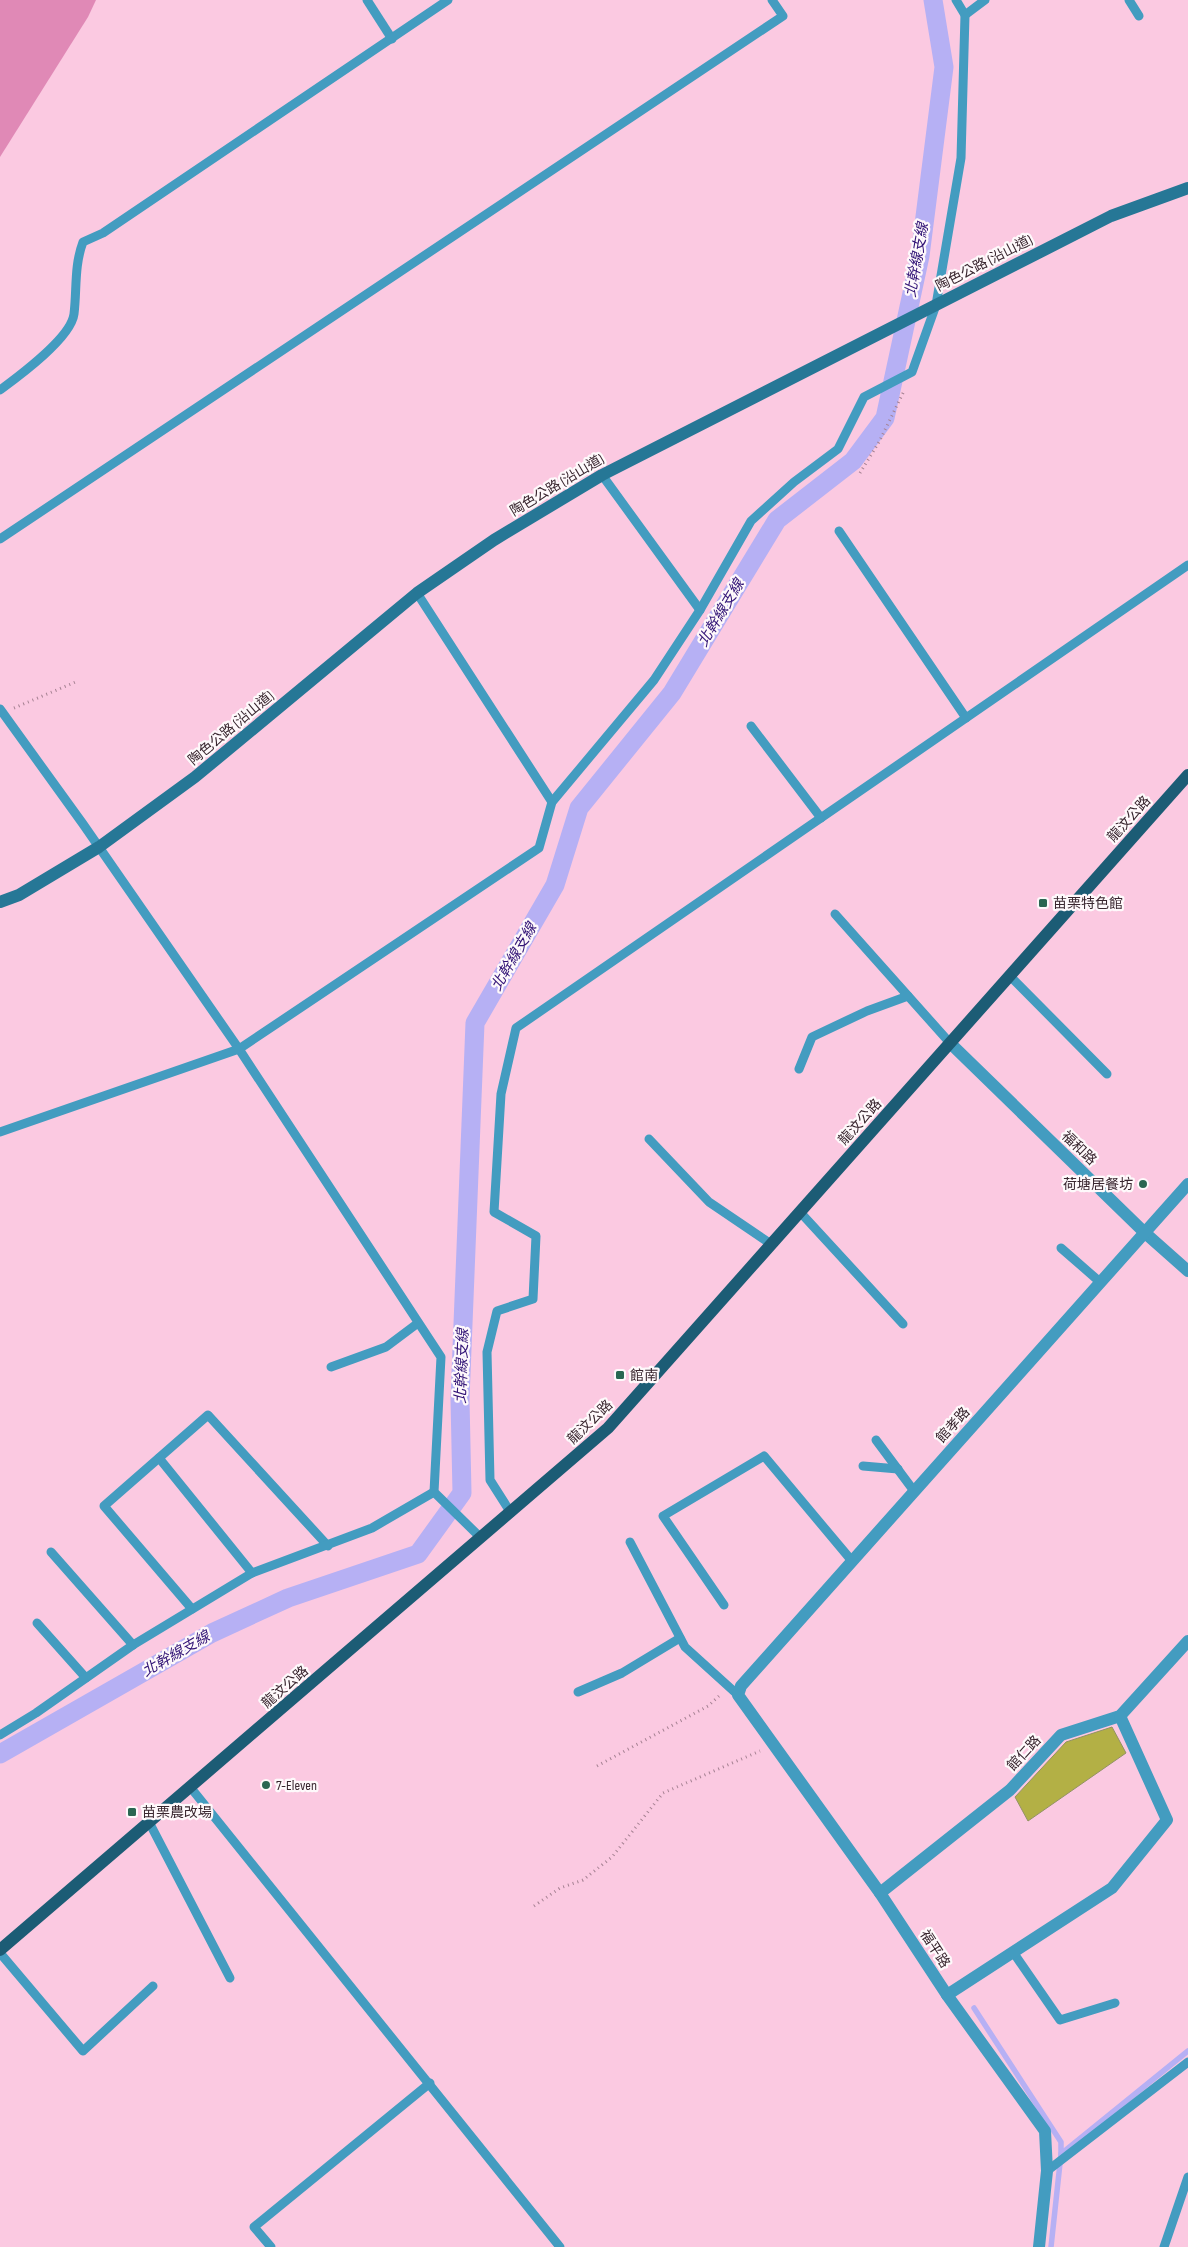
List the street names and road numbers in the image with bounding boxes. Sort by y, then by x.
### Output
street label: 陶色公路 (沿山道) [933,231,1035,295]
street label: 陶色公路 (沿山道) [507,450,607,520]
street label: 陶色公路 (沿山道) [185,687,277,769]
street label: 龍汶公路 [1104,793,1154,845]
street label: 龍汶公路 [835,1096,885,1148]
street label: 福和路 [1058,1127,1100,1169]
street label: 龍汶公路 [564,1396,616,1448]
street label: 館孝路 [933,1404,973,1446]
street label: 龍汶公路 [258,1662,312,1712]
street label: 館仁路 [1003,1732,1045,1774]
street label: 福平路 [916,1927,954,1971]

